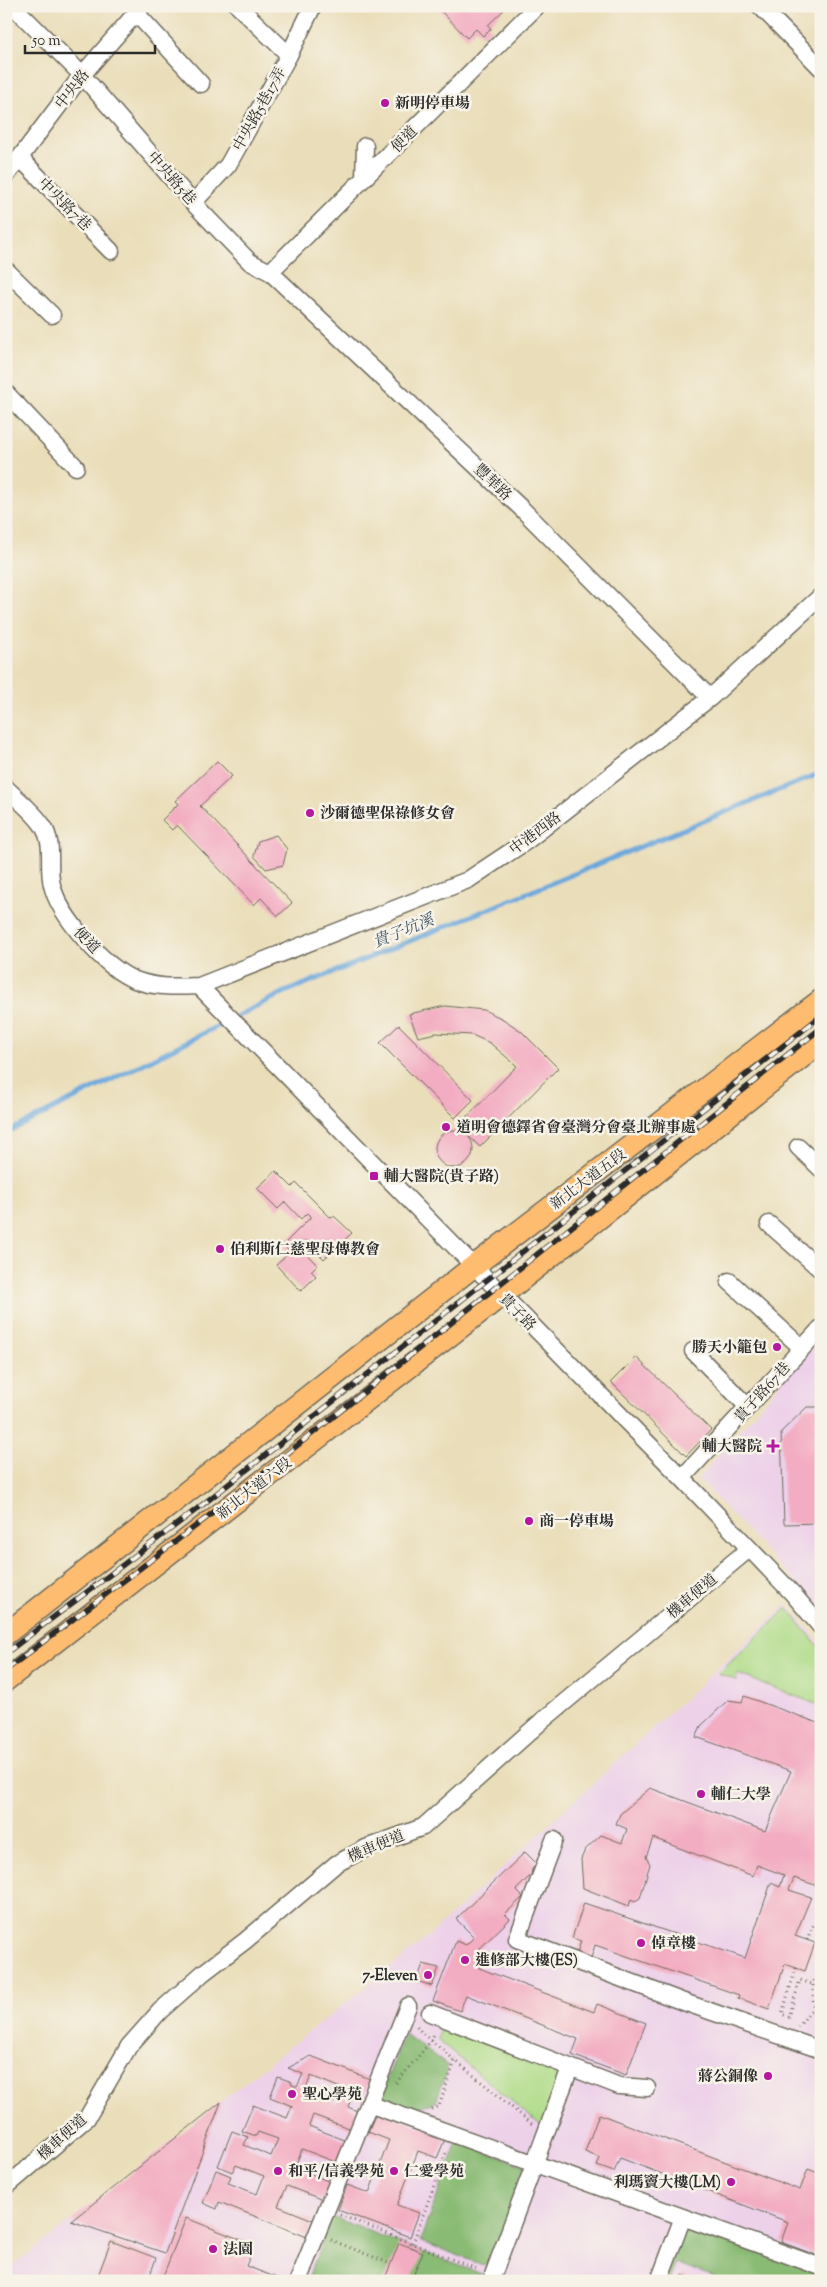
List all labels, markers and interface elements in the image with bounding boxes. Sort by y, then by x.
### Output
scale bar [25,22,155,54]
text: 50 m [31,31,61,52]
street label: 中央路5巷17弄 [229,64,292,155]
street label: 中央路 [51,66,95,114]
place label: 新明停車場 [395,94,470,115]
marker: 新明停車場 [379,97,391,109]
street label: 便道 [387,122,423,158]
street label: 中央路5巷 [142,148,200,210]
street label: 中央路7巷 [33,174,95,236]
street label: 豐華路 [468,460,515,506]
place label: 沙爾德聖保祿修女會 [320,804,455,825]
marker: 沙爾德聖保祿修女會 [304,807,316,819]
street label: 中港西路 [506,808,566,861]
water label: 貴子坑溪 [370,909,440,955]
street label: 便道 [68,923,104,959]
place label: 道明會德鐸省會臺灣分會臺北辦事處 [456,1118,696,1139]
marker: 道明會德鐸省會臺灣分會臺北辦事處 [440,1121,452,1133]
street label: 新北大道五段 [547,1145,631,1216]
place label: 輔大醫院(貴子路) [384,1167,499,1188]
marker: 輔大醫院(貴子路) [368,1170,380,1182]
place label: 伯利斯仁慈聖母傳教會 [230,1240,380,1261]
marker: 伯利斯仁慈聖母傳教會 [214,1243,226,1255]
street label: 貴子路 [494,1290,540,1337]
place label: 勝天小籠包 [692,1338,767,1359]
marker: 勝天小籠包 [771,1341,783,1353]
street label: 貴子路67巷 [730,1358,796,1428]
place label: 輔大醫院 [702,1437,762,1458]
marker: 輔大醫院 [766,1439,780,1453]
street label: 新北大道六段 [213,1453,297,1525]
place label: 商一停車場 [539,1512,614,1533]
marker: 商一停車場 [523,1515,535,1527]
street label: 機車便道 [663,1570,723,1624]
place label: 輔仁大學 [711,1785,771,1806]
marker: 輔仁大學 [695,1788,707,1800]
street label: 機車便道 [345,1826,408,1869]
place label: 倬章樓 [651,1934,696,1955]
marker: 倬章樓 [635,1937,647,1949]
place label: 進修部大樓(ES) [475,1951,578,1972]
marker: 進修部大樓(ES) [459,1954,471,1966]
place label: 7-Eleven [363,1966,418,1987]
marker: 7-Eleven [422,1969,434,1981]
place label: 蔣公銅像 [698,2067,758,2088]
marker: 蔣公銅像 [762,2070,774,2082]
place label: 聖心學苑 [302,2085,362,2106]
marker: 聖心學苑 [286,2088,298,2100]
street label: 機車便道 [34,2110,92,2166]
place label: 和平/信義學苑 [288,2162,384,2183]
place label: 仁愛學苑 [404,2162,464,2183]
marker: 和平/信義學苑 [272,2165,284,2177]
marker: 仁愛學苑 [388,2165,400,2177]
place label: 利瑪竇大樓(LM) [613,2173,721,2194]
marker: 利瑪竇大樓(LM) [725,2176,737,2188]
place label: 法園 [223,2240,253,2261]
marker: 法園 [207,2243,219,2255]

